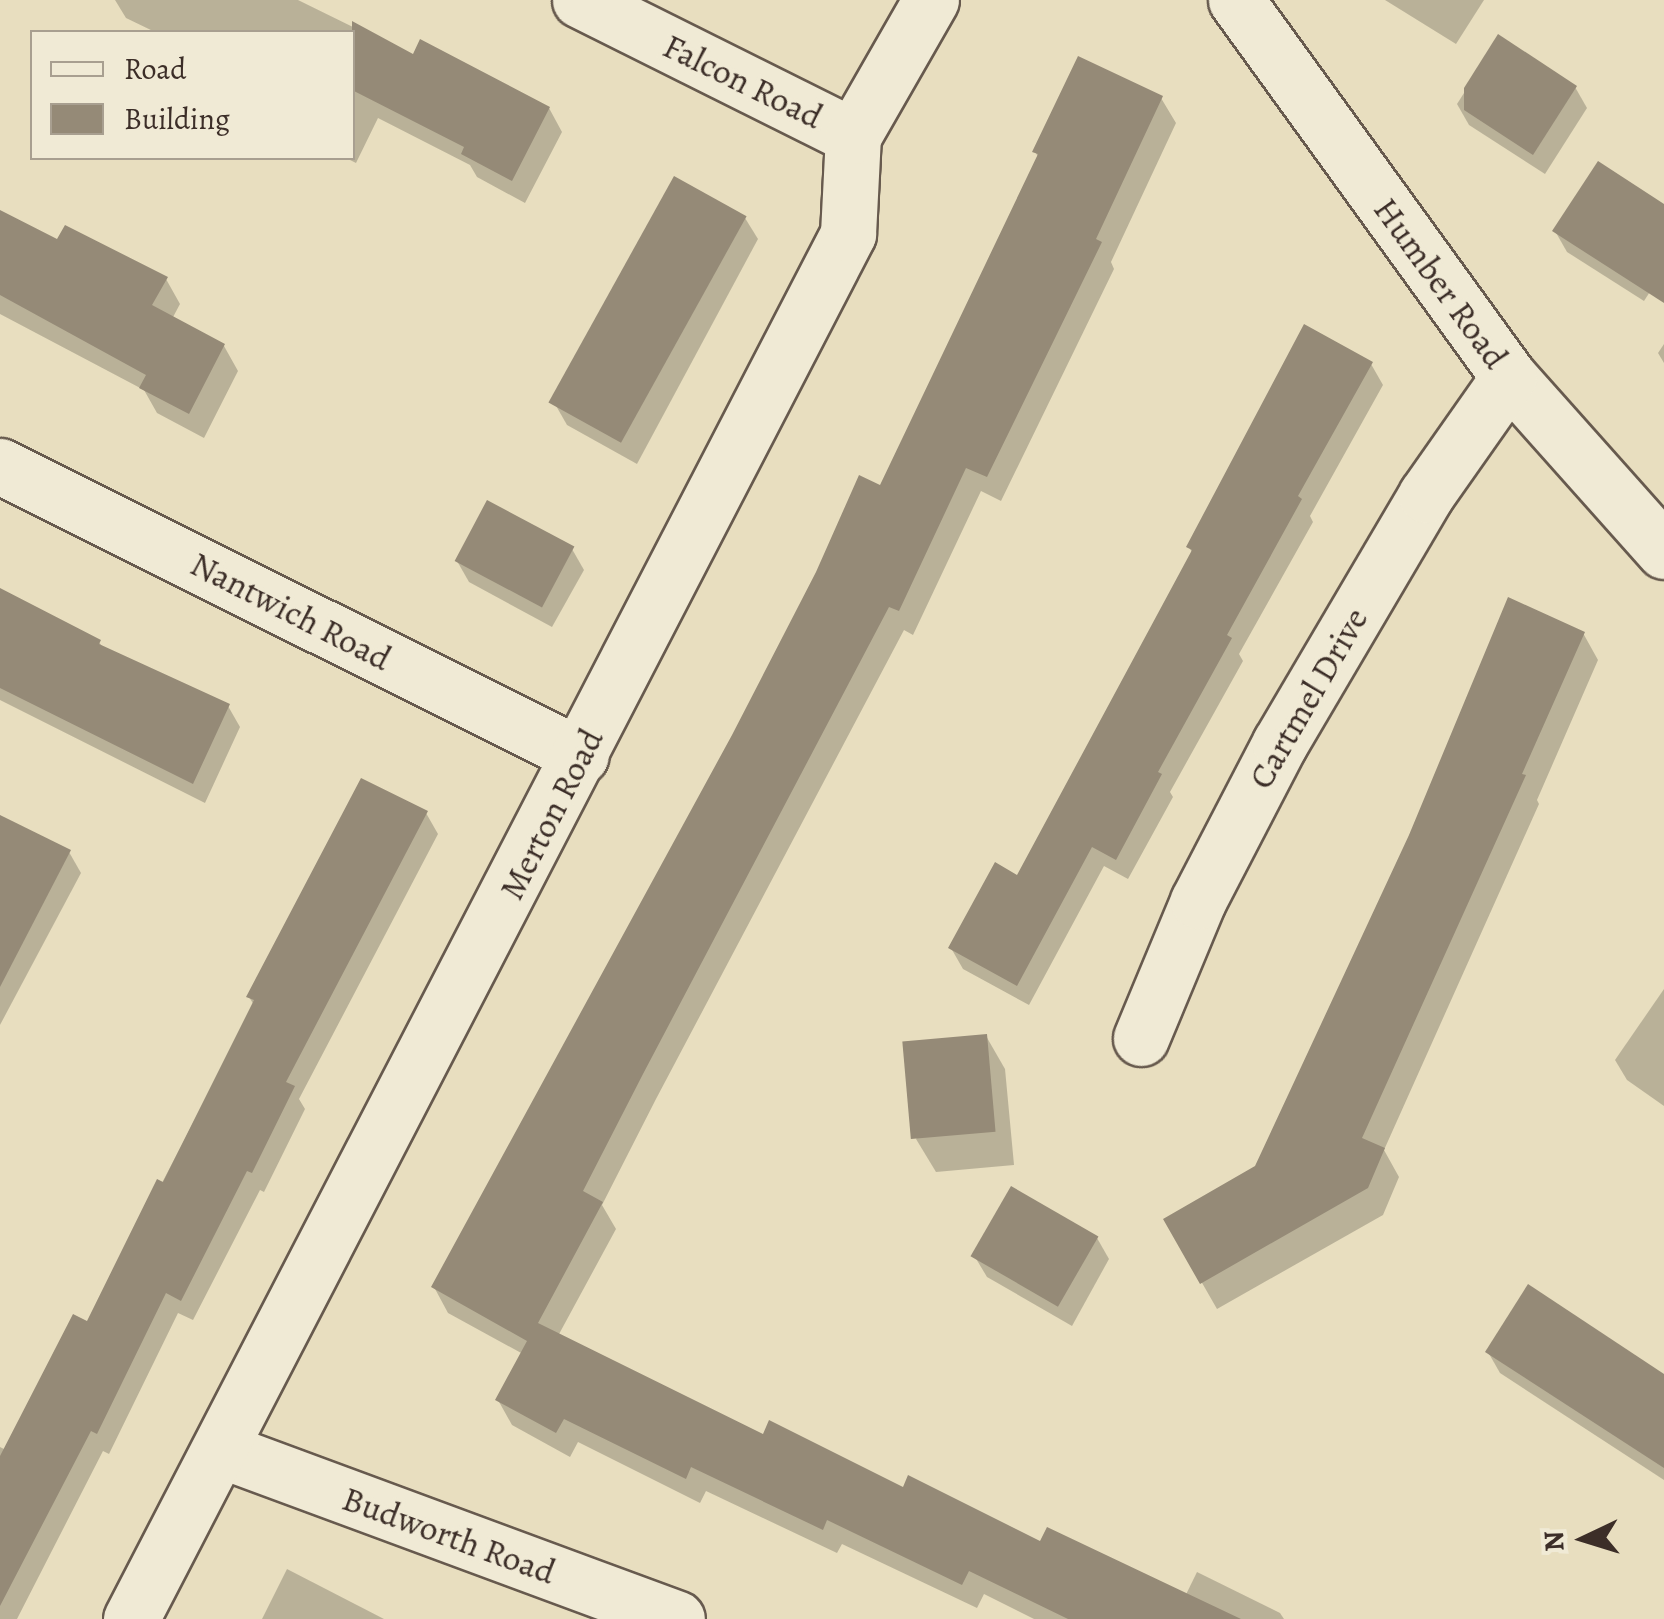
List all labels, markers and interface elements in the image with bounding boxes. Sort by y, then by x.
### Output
street label: Falcon Road [657,24,829,138]
legend [30,30,355,160]
text: Road [124,49,186,89]
text: Building [124,99,230,139]
street label: Humber Road [1365,189,1517,377]
street label: Nantwich Road [184,542,398,680]
street label: Cartmel Drive [1239,600,1377,796]
street label: Merton Road [490,722,612,906]
street label: Budworth Road [337,1477,561,1593]
north arrow [1534,1489,1634,1589]
text: N [1534,1530,1574,1553]

